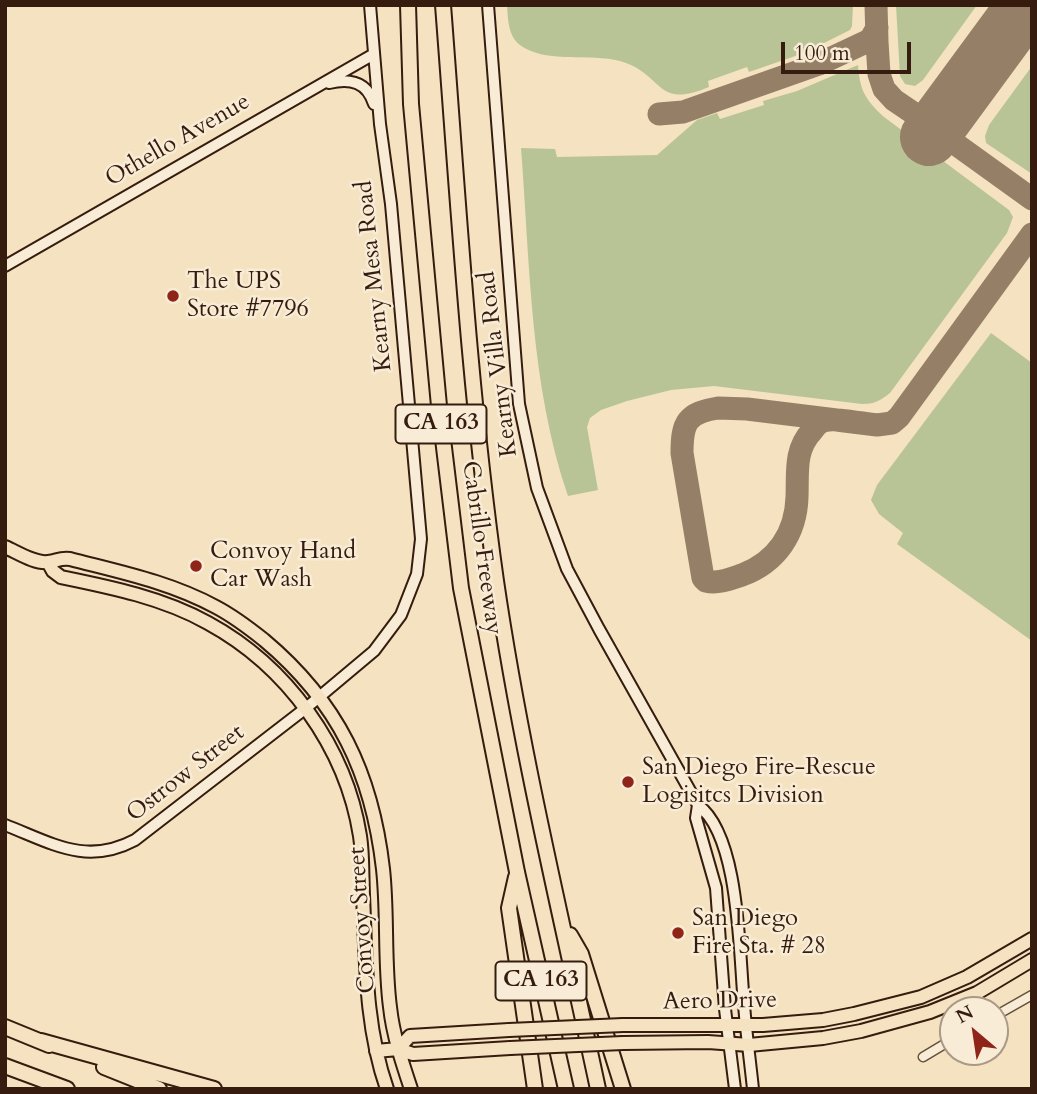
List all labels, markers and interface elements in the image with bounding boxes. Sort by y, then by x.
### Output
scale bar [785,28,914,72]
text: 100 m [794,39,850,68]
street label: Othello Avenue [101,88,255,194]
street label: Kearny Mesa Road [351,179,399,373]
place label: The UPS Store #7796 [187,268,309,324]
street label: Kearny Villa Road [473,270,525,458]
marker: The UPS Store #7796 [165,288,181,304]
road number: CA 163 [396,404,486,444]
street label: Cabrillo Freeway [455,459,507,637]
place label: Convoy Hand Car Wash [210,538,356,594]
marker: Convoy Hand Car Wash [188,558,204,574]
street label: Ostrow Street [121,719,251,829]
place label: San Diego Fire-Rescue Logisitcs Division [642,754,876,810]
marker: San Diego Fire-Rescue Logisitcs Division [620,774,636,790]
street label: Convoy Street [344,846,382,994]
place label: San Diego Fire Sta. # 28 [692,905,826,961]
marker: San Diego Fire Sta. # 28 [670,925,686,941]
road number: CA 163 [496,962,586,1000]
street label: Aero Drive [663,987,777,1017]
north arrow [939,996,1009,1066]
text: N [951,999,978,1030]

